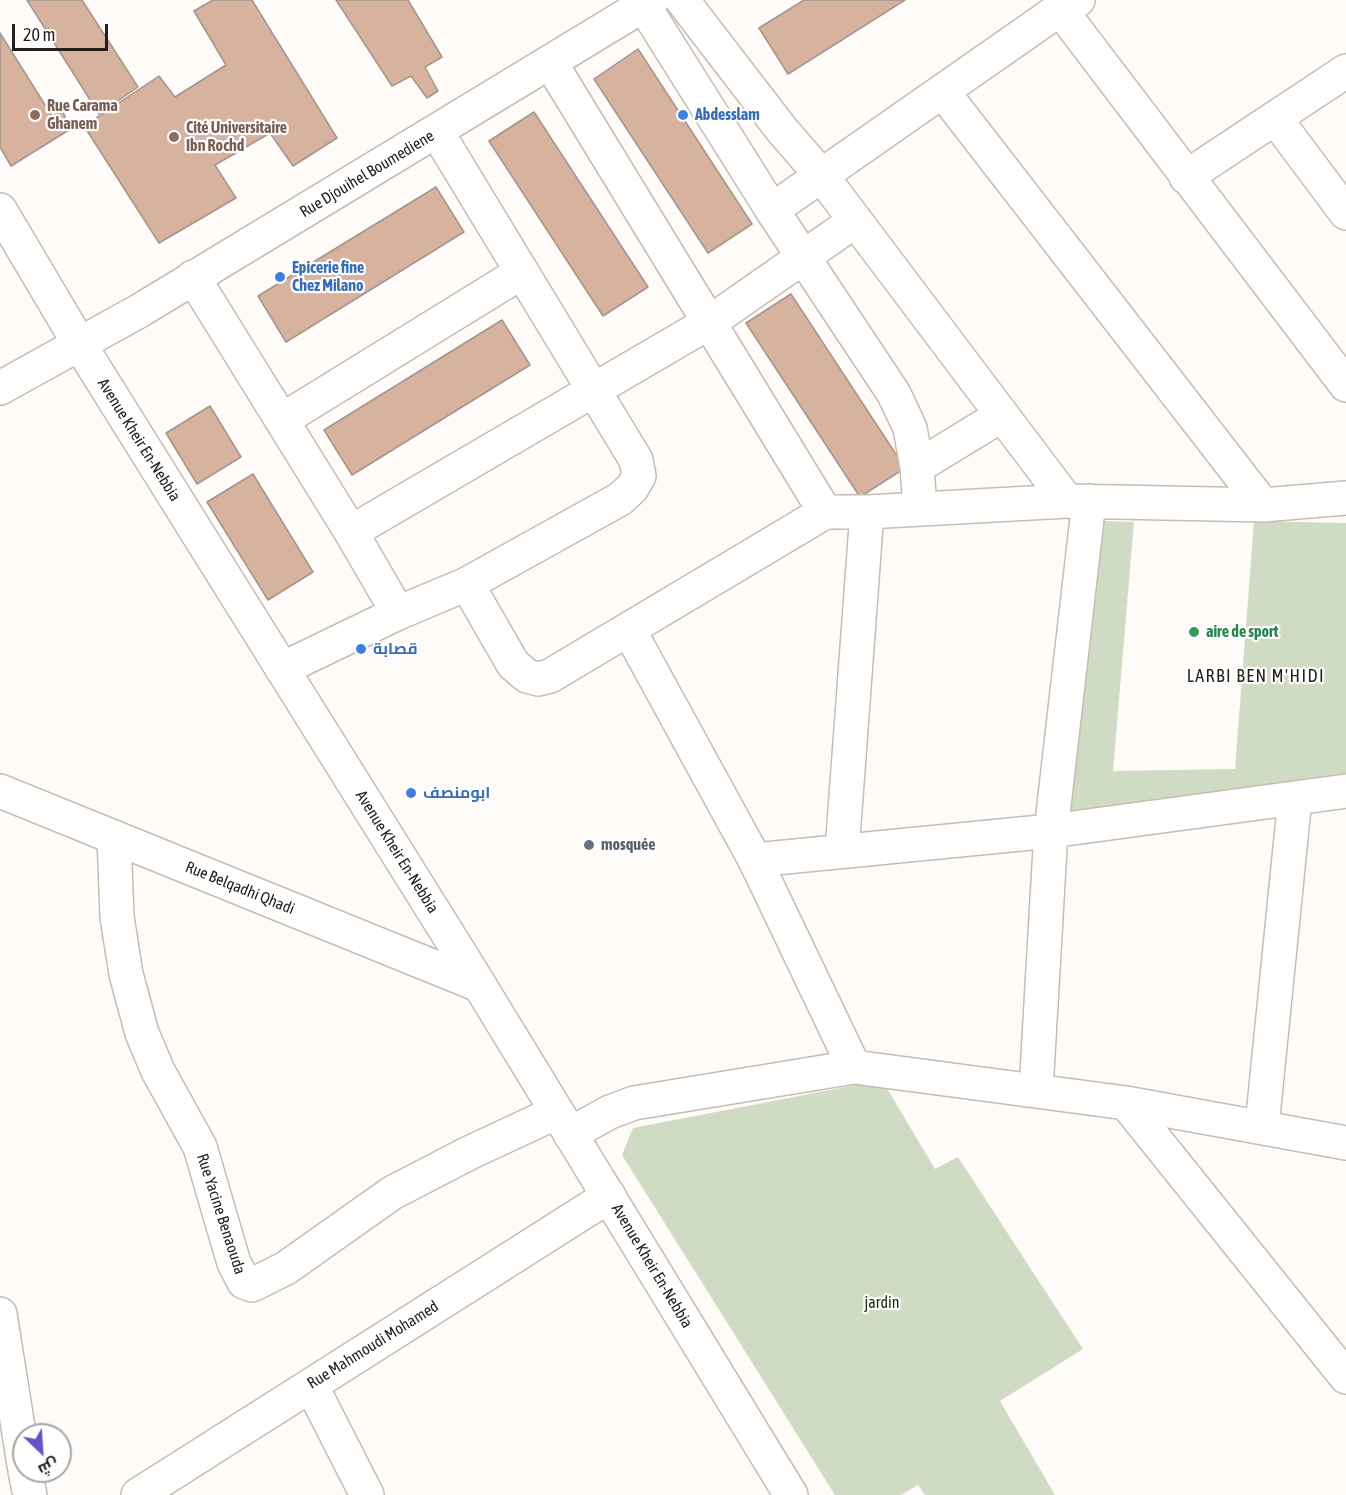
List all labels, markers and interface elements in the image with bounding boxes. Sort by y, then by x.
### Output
scale bar [15,12,111,50]
text: 20 m [23,24,55,45]
place label: Rue Carama Ghanem [47,96,118,134]
place label: Abdesslam [695,105,760,125]
marker: Rue Carama Ghanem [28,108,42,122]
marker: Abdesslam [676,108,690,122]
place label: Cité Universitaire Ibn Rochd [186,118,287,156]
street label: Rue Djouihel Boumediene [296,126,438,222]
marker: Cité Universitaire Ibn Rochd [167,130,181,144]
place label: Epicerie fine Chez Milano [292,258,364,296]
marker: Epicerie fine Chez Milano [273,270,287,284]
street label: Avenue Kheir En-Nebbia [93,375,185,505]
place label: aire de sport [1206,622,1278,642]
marker: aire de sport [1187,625,1201,639]
place label: قصابة [373,639,417,659]
marker: قصابة [354,642,368,656]
district label: LARBI BEN M'HIDI [1187,665,1325,687]
place label: ابومنصف [423,783,490,803]
marker: ابومنصف [404,786,418,800]
street label: Avenue Kheir En-Nebbia [351,787,443,917]
place label: mosquée [601,835,655,855]
marker: mosquée [582,838,596,852]
street label: Rue Belqadhi Qhadi [183,857,297,919]
street label: Rue Yacine Benaouda [192,1151,250,1277]
street label: Avenue Kheir En-Nebbia [607,1200,697,1332]
park label: jardin [865,1293,899,1313]
street label: Rue Mahmoudi Mohamed [304,1297,442,1393]
north arrow [12,1423,72,1483]
text: ش [36,1455,62,1480]

